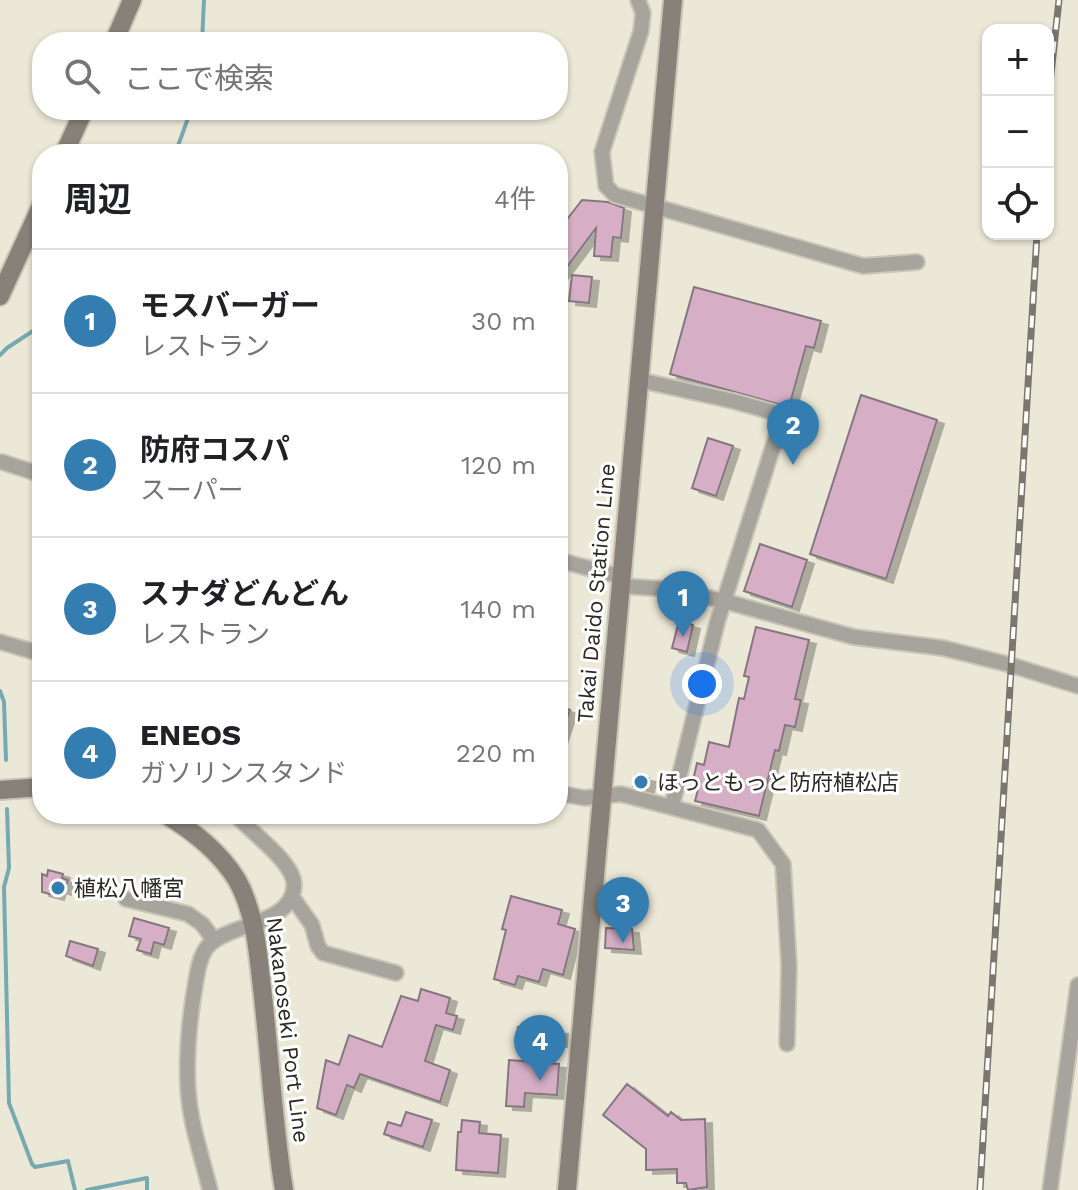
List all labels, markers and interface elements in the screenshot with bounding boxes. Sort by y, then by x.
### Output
map controls [982,24,1054,240]
button: + [982,24,1054,96]
search box [32,32,568,120]
icon: search [60,54,104,98]
text: ここで検索 [124,61,274,96]
button: − [982,96,1054,168]
button: locate [982,168,1054,240]
text: 周辺 [64,179,132,219]
text: 4件 [494,184,536,214]
text: モスバーガー [140,288,320,323]
text: 1 [84,306,96,336]
text: 30 m [471,306,536,336]
text: レストラン [140,331,270,361]
pin: 2 [767,399,819,465]
text: 防府コスパ [140,432,290,467]
text: 2 [82,450,98,480]
text: 120 m [461,450,536,480]
street label: Takai Daido Station Line [572,462,620,724]
text: スーパー [140,475,244,505]
pin: 1 [657,571,709,637]
text: スナダどんどん [140,576,349,611]
text: 3 [82,594,98,624]
text: 140 m [460,594,536,624]
text: レストラン [140,619,270,649]
your location [682,664,722,704]
text: ENEOS [140,717,241,752]
text: 4 [82,738,98,768]
text: 220 m [456,738,536,768]
text: ガソリンスタンド [140,758,347,788]
place label: ほっともっと防府植松店 [657,770,899,795]
marker: ほっともっと防府植松店 [632,773,650,791]
place label: 植松八幡宮 [74,876,184,901]
pin: 3 [597,877,649,943]
marker: 植松八幡宮 [49,879,67,897]
street label: Nakanoseki Port Line [262,916,314,1144]
pin: 4 [514,1015,566,1081]

